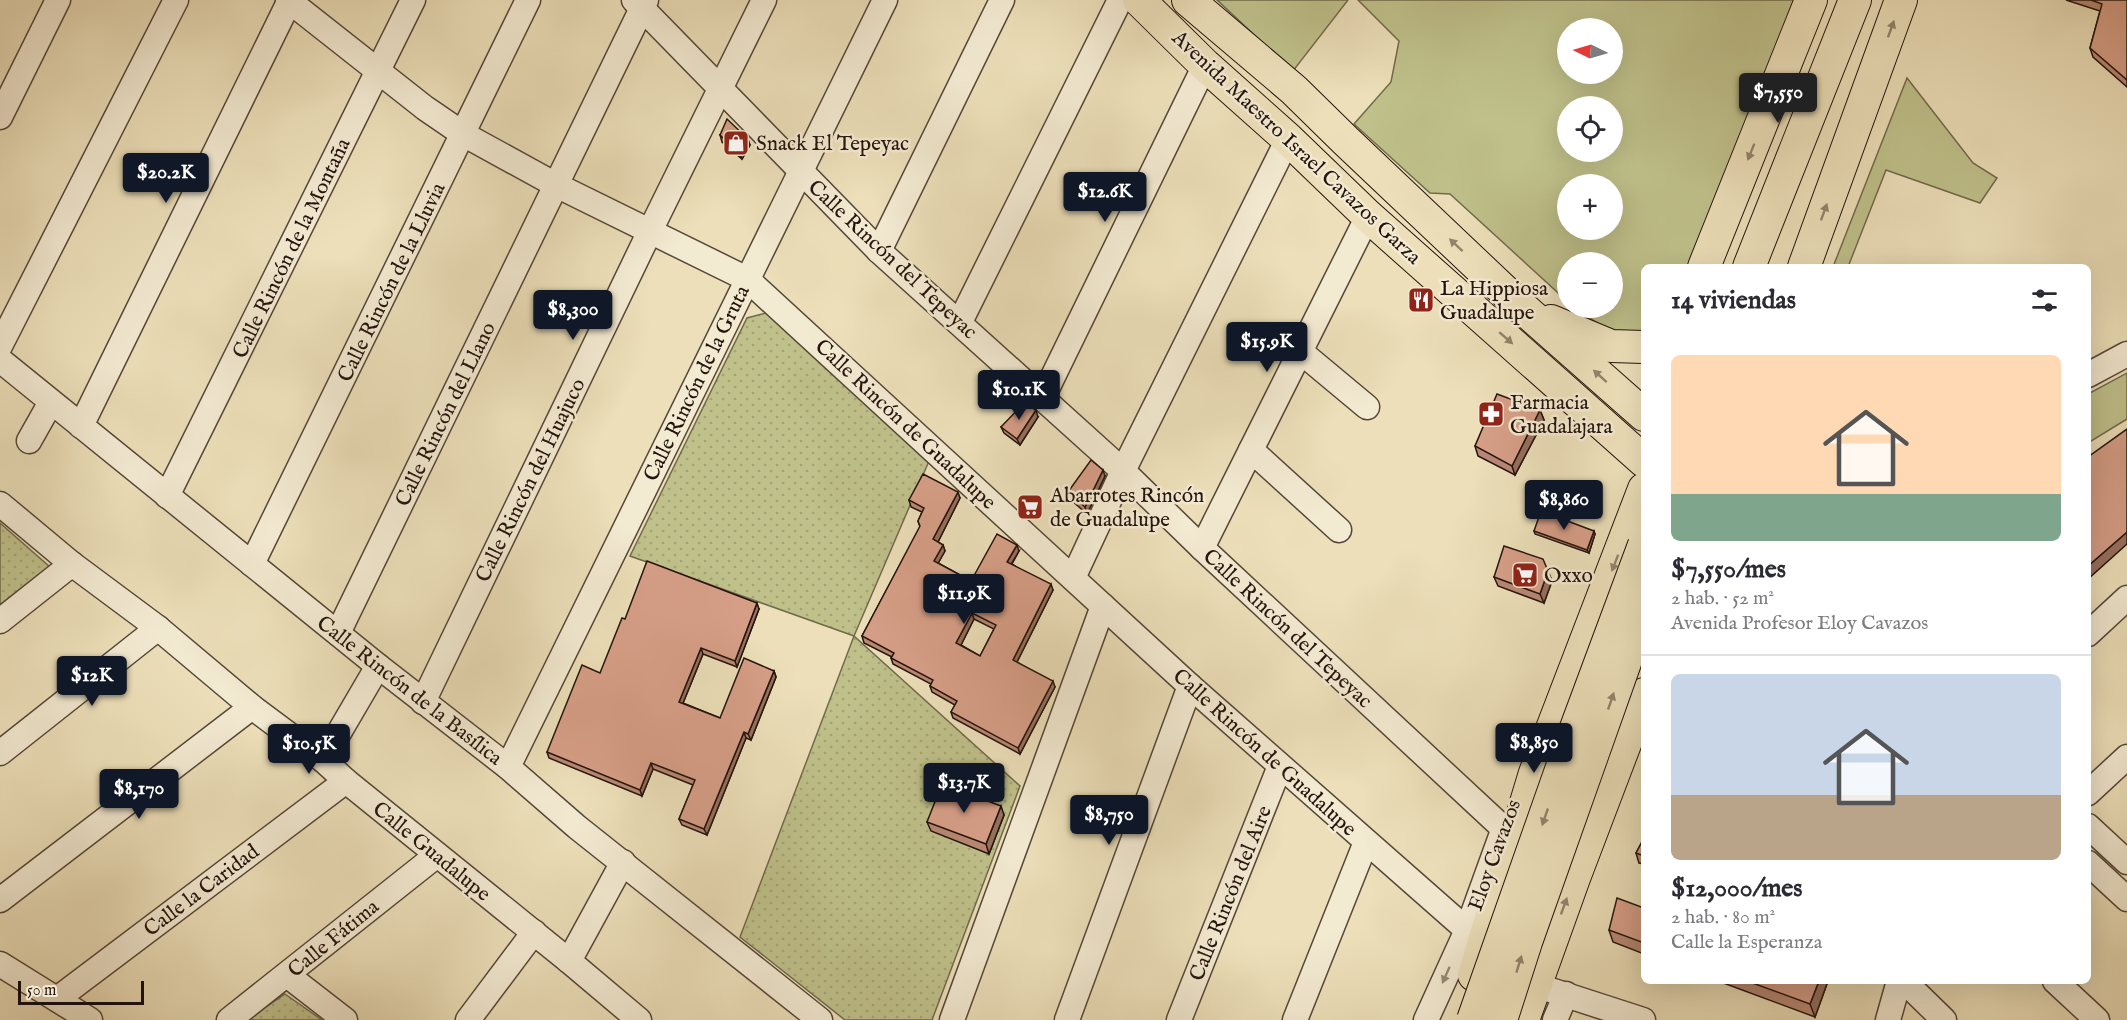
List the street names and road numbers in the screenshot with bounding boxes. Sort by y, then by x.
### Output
street label: Avenida Maestro Israel Cavazos Garza [1165,25,1427,272]
street label: Calle Rincón de la Montaña [227,133,358,363]
street label: Calle Rincón del Tepeyac [802,175,982,346]
street label: Calle Rincón de la Lluvia [332,178,453,387]
street label: Calle Rincón de la Gruta [638,280,757,486]
street label: Calle Rincón del Llano [390,318,503,511]
street label: Calle Rincón de Guadalupe [809,334,1002,516]
street label: Calle Rincón del Huajuco [470,374,592,587]
street label: Calle Rincón del Tepeyac [1197,544,1377,715]
street label: Calle Rincón de la Basílica [311,610,508,773]
street label: Calle Rincón de Guadalupe [1166,663,1362,843]
street label: Calle Guadalupe [367,796,496,908]
street label: Eloy Cavazos [1463,796,1528,915]
street label: Calle Rincón del Aire [1184,802,1279,985]
street label: Calle la Caridad [139,838,266,943]
street label: Calle Fátima [283,894,386,984]

